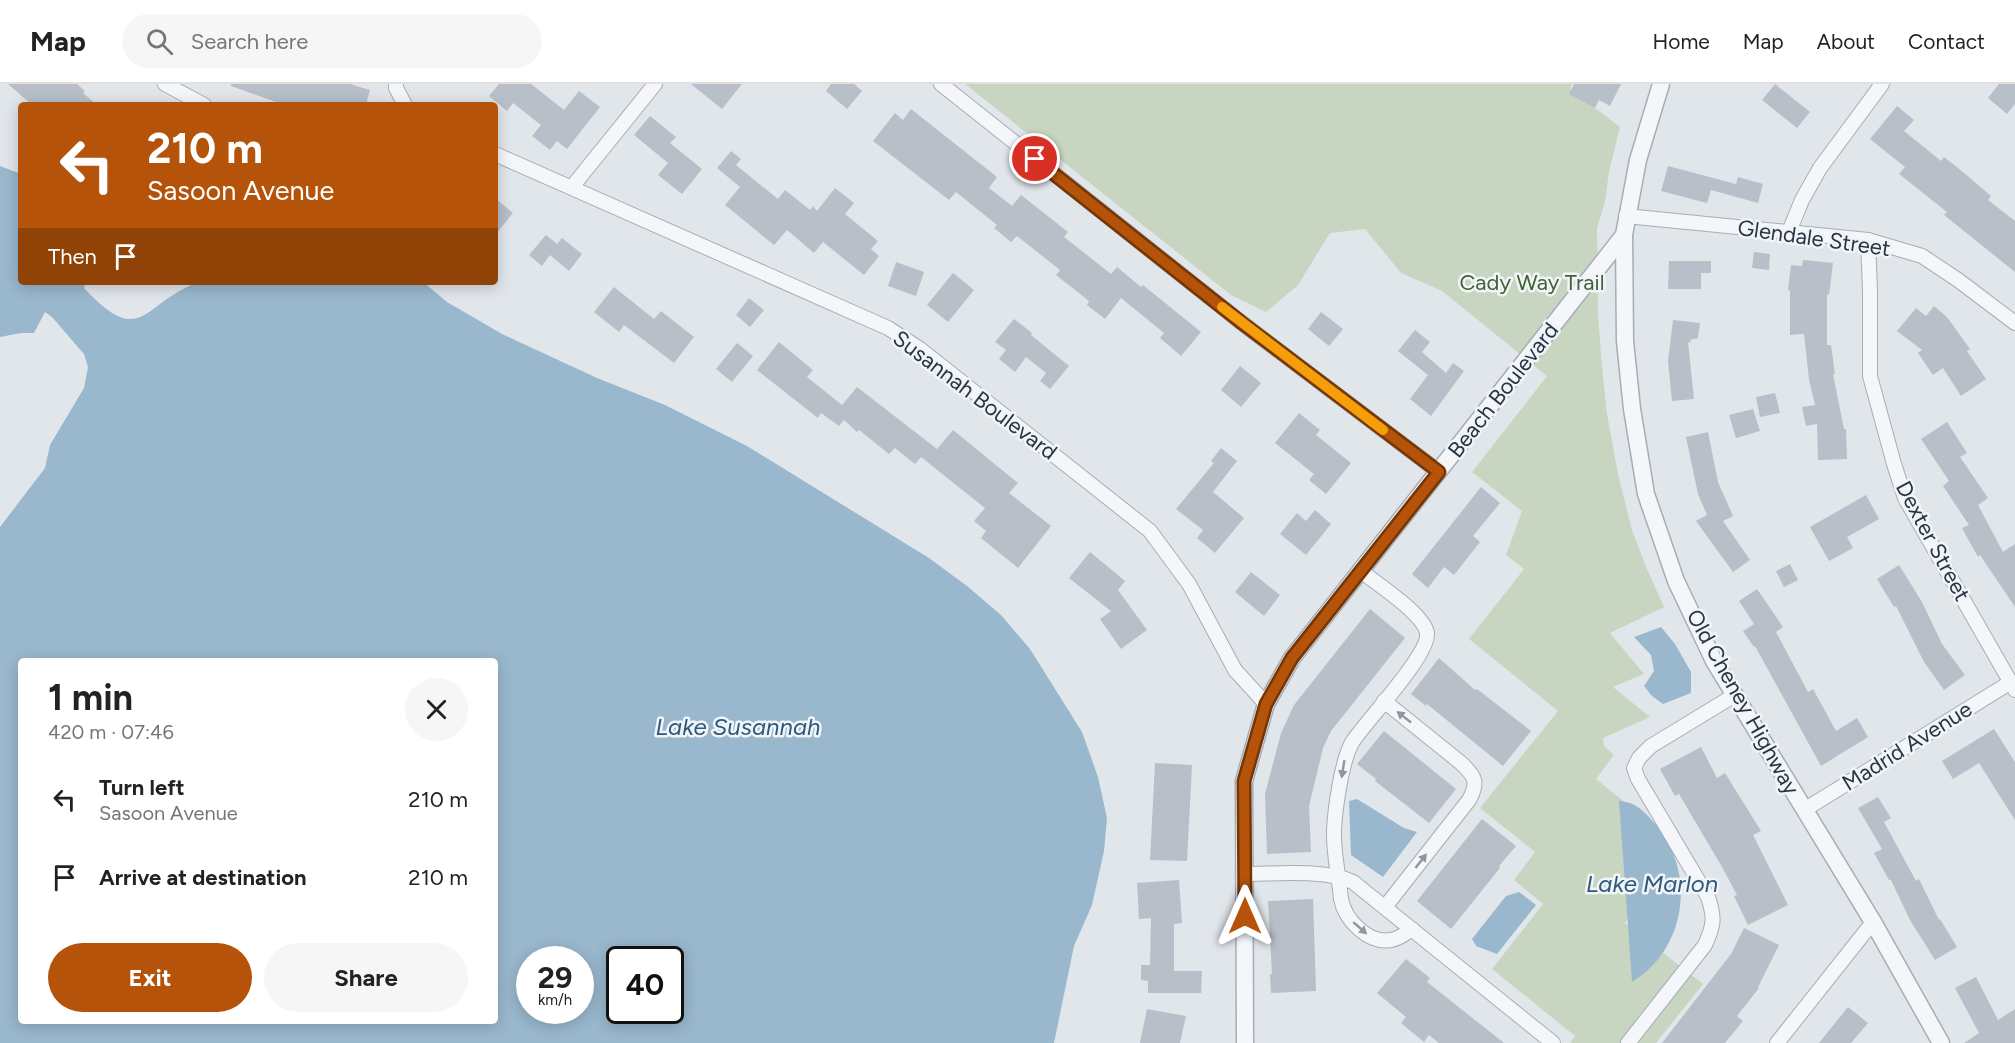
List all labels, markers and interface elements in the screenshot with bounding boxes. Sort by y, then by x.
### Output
search box [122,14,542,68]
text: Map [30,24,86,58]
icon: search [143,25,176,58]
text: Search here [191,28,308,55]
text: Home [1653,29,1710,54]
text: Map [1743,29,1784,54]
text: About [1817,29,1875,54]
text: Contact [1908,29,1985,54]
text: 210 m [147,123,263,174]
icon: left [48,126,126,204]
pin [1009,133,1060,184]
icon: arrive [1018,142,1051,175]
text: Sasoon Avenue [147,174,334,207]
street label: Glendale Street [1736,214,1892,262]
icon: arrive [109,240,142,273]
text: Then [48,243,97,270]
park label: Cady Way Trail [1460,269,1604,296]
street label: Beach Boulevard [1442,317,1564,463]
street label: Susannah Boulevard [888,324,1062,466]
street label: Dexter Street [1890,476,1976,606]
street label: Old Cheney Highway [1681,605,1805,800]
text: 1 min [48,676,133,719]
button: close [405,678,468,741]
street label: Madrid Avenue [1837,695,1977,797]
water label: Lake Susannah [656,712,820,741]
one-way arrow [1396,712,1411,724]
text: 420 m · 07:46 [48,720,174,744]
one-way arrow [1339,759,1348,778]
text: Turn left [99,774,185,801]
icon: left [48,783,81,816]
text: 210 m [408,786,468,813]
text: Sasoon Avenue [99,801,238,825]
one-way arrow [1415,853,1428,869]
icon: arrive [48,861,81,894]
text: Arrive at destination [99,864,307,891]
text: 210 m [408,864,468,891]
water label: Lake Marlon [1586,869,1718,898]
position arrow [1213,884,1277,948]
one-way arrow [1352,921,1367,934]
button: Exit [48,943,252,1012]
button: Share [264,943,468,1012]
speed limit sign: 40 [606,946,684,1024]
text: 29 [538,959,572,996]
text: km/h [538,991,572,1009]

